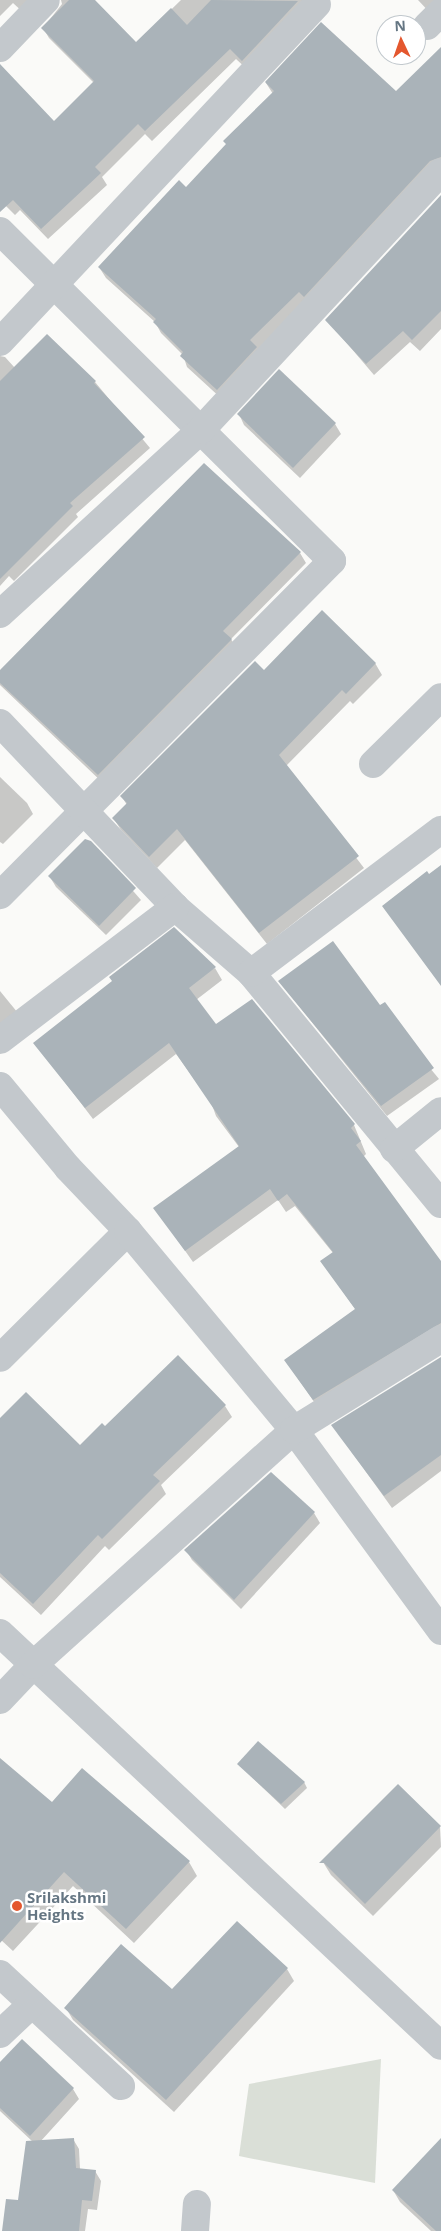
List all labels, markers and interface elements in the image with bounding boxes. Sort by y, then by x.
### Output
north arrow [376,15,426,65]
text: N [394,16,406,35]
place label: Srilakshmi Heights [27,1888,106,1923]
marker: Srilakshmi Heights [11,1900,23,1912]

